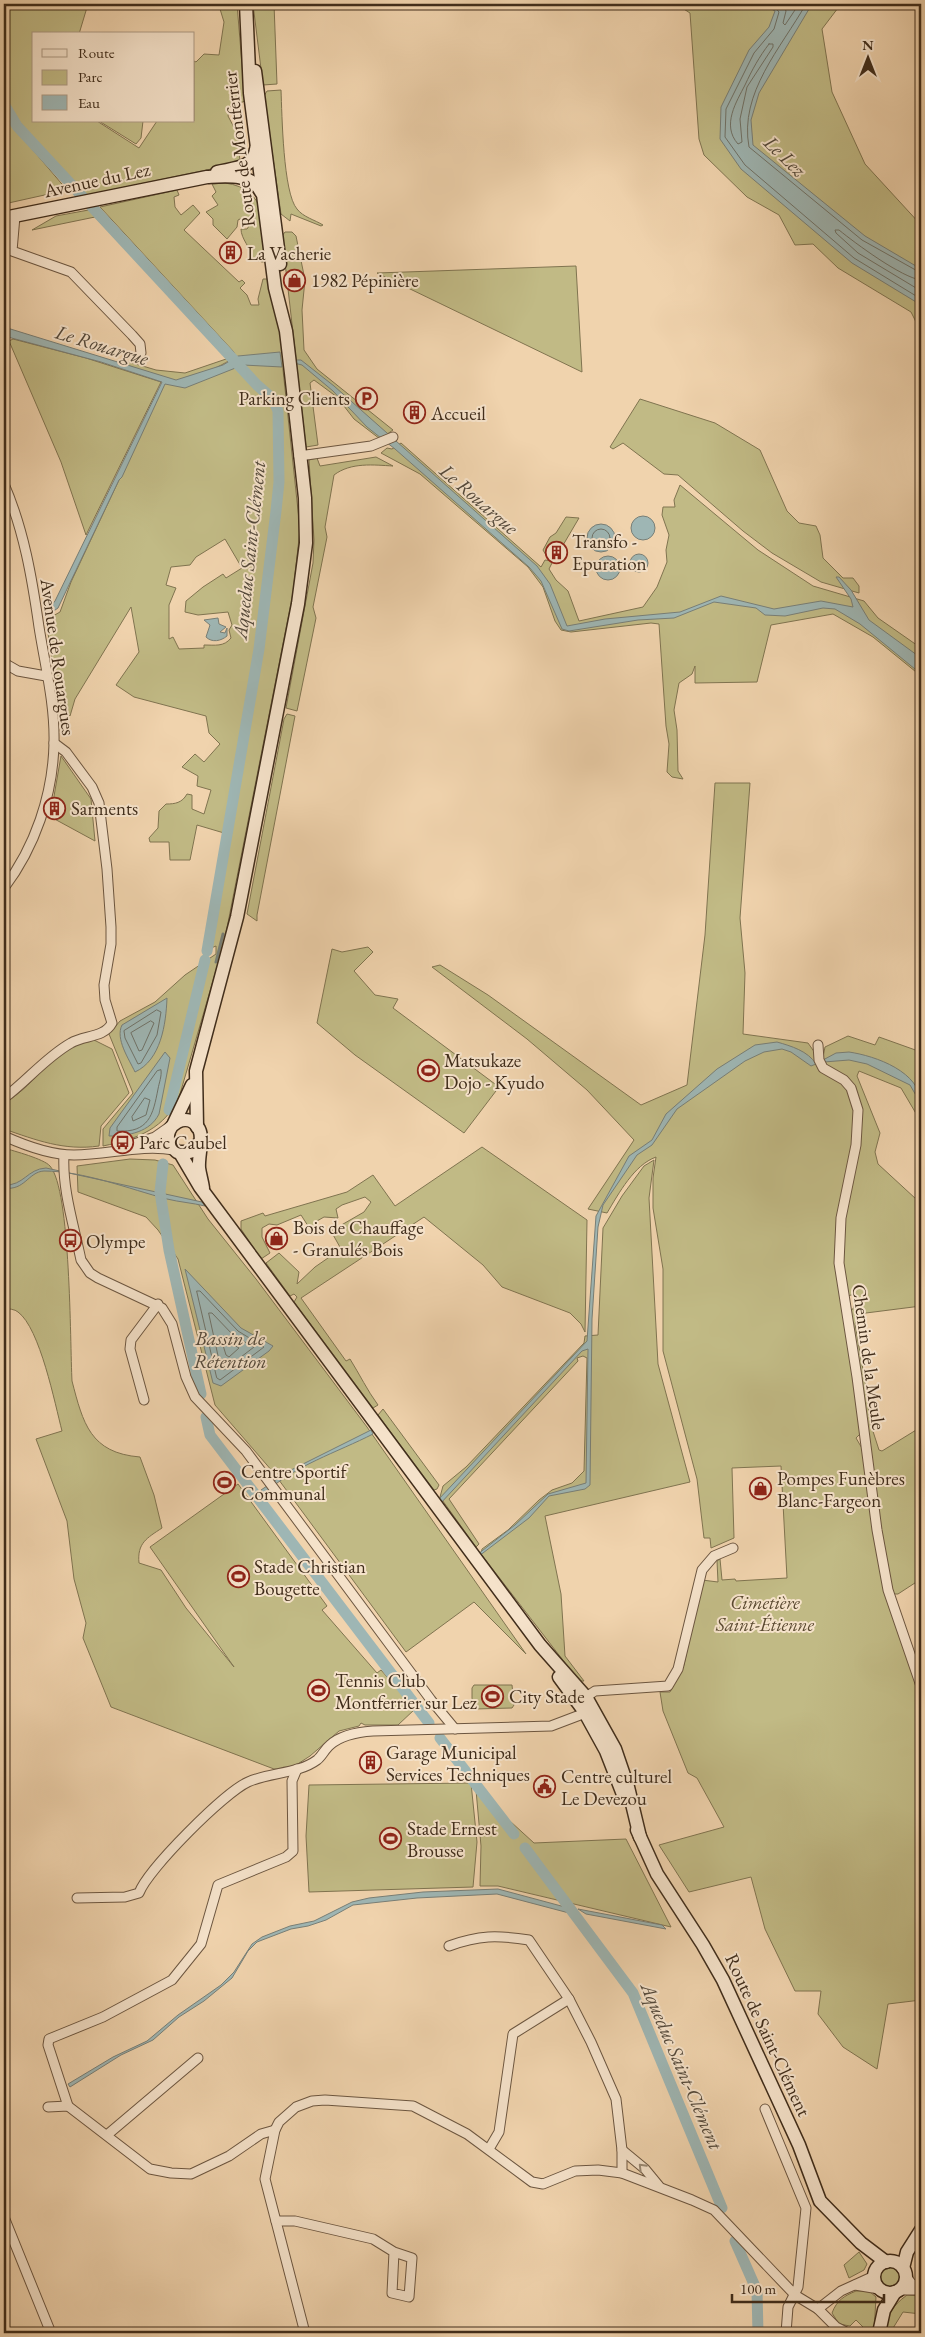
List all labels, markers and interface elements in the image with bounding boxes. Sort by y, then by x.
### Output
legend [32,32,195,122]
north arrow [842,32,892,82]
text: N [862,36,874,54]
text: Route [78,43,115,62]
text: Parc [78,67,103,86]
street label: Route de Montferrier [217,69,261,229]
text: Eau [78,93,100,112]
water label: Le Lez [758,129,812,183]
street label: Avenue du Lez [41,156,153,204]
building icon: La Vacherie [219,241,243,265]
place label: La Vacherie [247,241,331,266]
shop icon: 1982 Pépinière [283,268,307,292]
place label: 1982 Pépinière [311,268,419,293]
water label: Le Rouargue [51,318,152,372]
place label: Parking Clients [239,386,350,411]
parking icon: Parking Clients [354,386,378,410]
building icon: Accueil [403,401,427,425]
place label: Accueil [430,401,486,426]
water label: Le Rouargue [434,457,524,540]
water label: Aqueduc Saint-Clément [227,458,272,643]
place label: Transfo - Epuration [572,529,647,576]
building icon: Transfo - Epuration [544,540,568,564]
street label: Avenue de Rouargues [34,576,81,737]
building icon: Sarments [43,796,67,820]
place label: Sarments [71,796,138,821]
place label: Matsukaze Dojo - Kyudo [444,1048,545,1095]
sports icon: Matsukaze Dojo - Kyudo [416,1059,440,1083]
bus stop icon: Parc Caubel [111,1130,135,1154]
place label: Parc Caubel [139,1130,227,1155]
place label: Bois de Chauffage - Granulés Bois [293,1215,424,1262]
shop icon: Bois de Chauffage - Granulés Bois [265,1226,289,1250]
bus stop icon: Olympe [58,1229,82,1253]
place label: Olympe [86,1229,145,1254]
street label: Chemin de la Meule [846,1283,892,1431]
water label: Bassin de Rétention [193,1325,267,1374]
place label: Centre Sportif Communal [241,1459,349,1506]
place label: Pompes Funèbres Blanc-Fargeon [777,1466,905,1513]
sports icon: Centre Sportif Communal [213,1470,237,1494]
shop icon: Pompes Funèbres Blanc-Fargeon [749,1477,773,1501]
place label: Stade Christian Bougette [254,1554,366,1601]
sports icon: Stade Christian Bougette [226,1565,250,1589]
park label: Cimetière Saint-Étienne [715,1590,815,1637]
place label: Tennis Club Montferrier sur Lez [335,1668,478,1715]
sports icon: Tennis Club Montferrier sur Lez [307,1679,331,1703]
sports icon: City Stade [481,1684,505,1708]
place label: City Stade [509,1684,585,1709]
place label: Garage Municipal Services Techniques [386,1740,530,1787]
building icon: Garage Municipal Services Techniques [358,1751,382,1775]
place label: Centre culturel Le Devezou [561,1764,672,1811]
public building icon: Centre culturel Le Devezou [533,1775,557,1799]
place label: Stade Ernest Brousse [407,1816,497,1863]
sports icon: Stade Ernest Brousse [379,1827,403,1851]
street label: Route de Saint-Clément [719,1950,817,2120]
water label: Aqueduc Saint-Clément [633,1977,729,2155]
one-way arrow [639,2164,648,2173]
scale bar [732,2272,885,2304]
text: 100 m [740,2279,777,2298]

